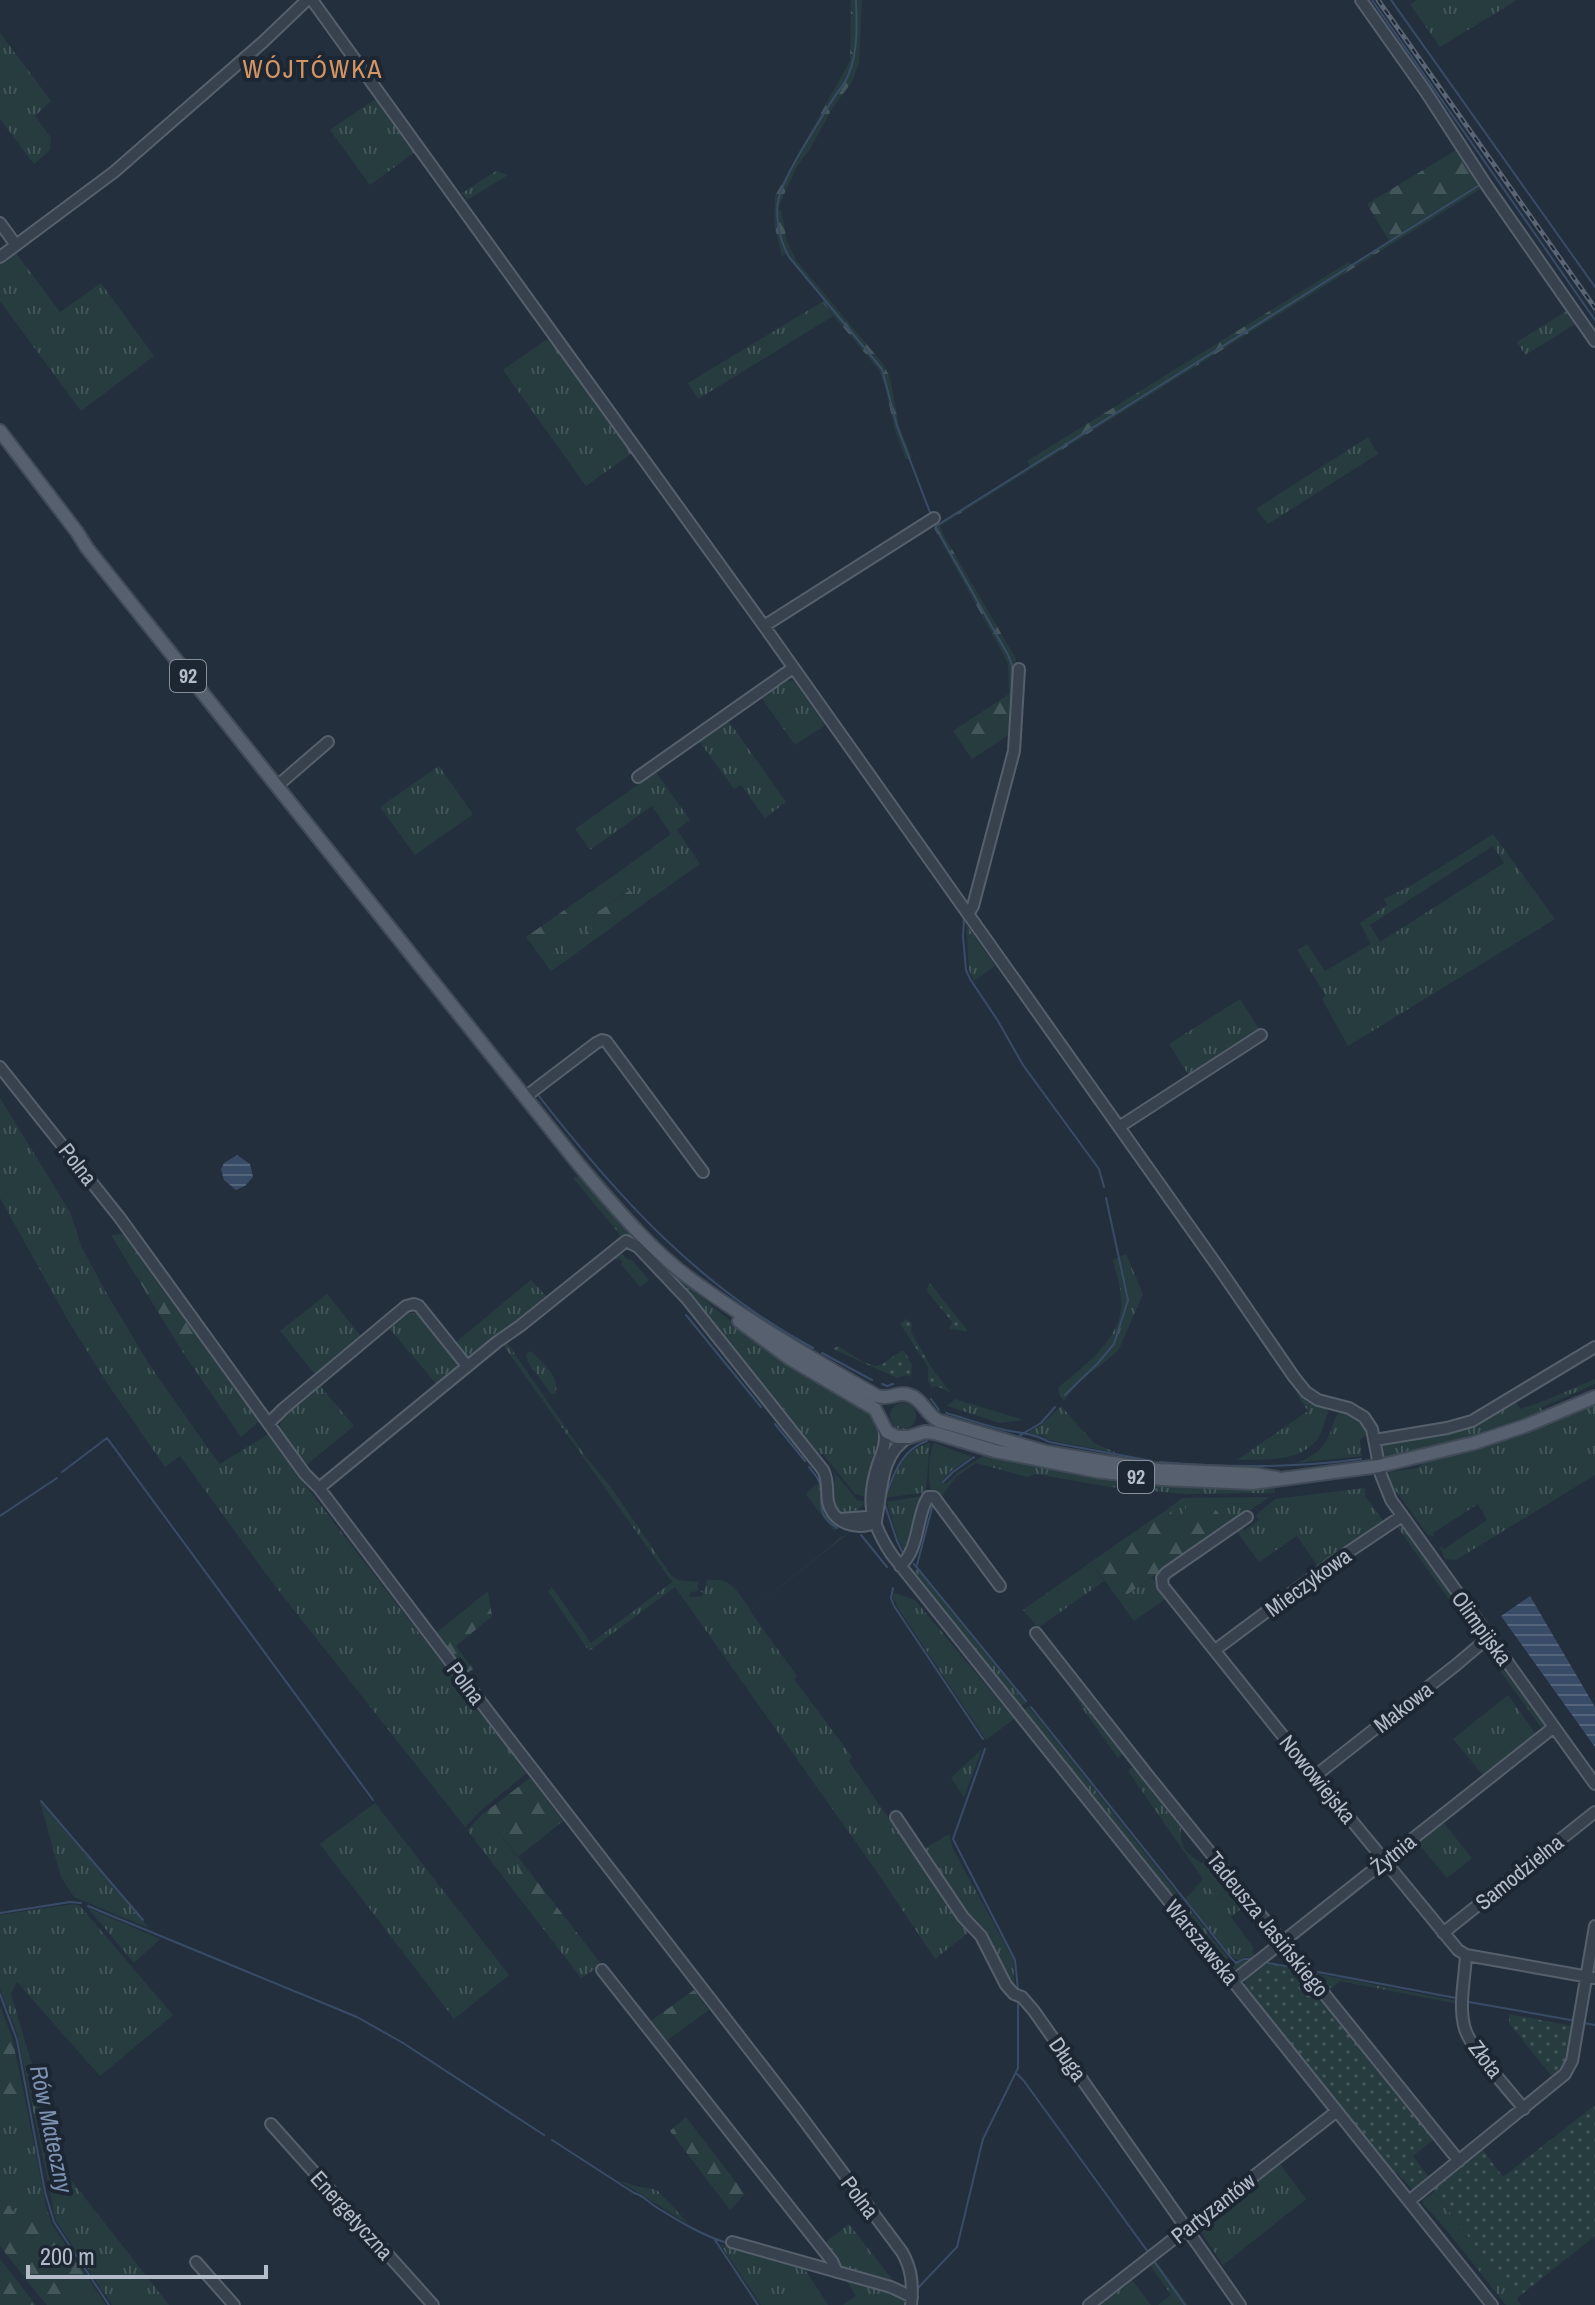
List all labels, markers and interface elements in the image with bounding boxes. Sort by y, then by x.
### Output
district label: WÓJTÓWKA [242,51,384,86]
road number: 92 [170,660,206,692]
street label: Polna [52,1137,104,1191]
road number: 92 [1118,1461,1154,1493]
street label: Mieczykowa [1259,1541,1357,1623]
street label: Olimpijska [1445,1585,1519,1671]
street label: Polna [440,1656,492,1710]
street label: Makowa [1367,1675,1439,1739]
street label: Nowowiejska [1273,1728,1363,1830]
street label: Żytnia [1364,1827,1422,1881]
street label: Samodzielna [1469,1827,1569,1917]
street label: Tadeusza Jasińskiego [1200,1845,1336,2003]
street label: Warszawska [1158,1893,1246,1991]
street label: Długa [1042,2031,1094,2087]
street label: Złota [1462,2034,1510,2084]
water label: Rów Mateczny [23,2062,81,2196]
street label: Energetyczna [304,2164,400,2266]
street label: Partyzantów [1165,2166,1261,2250]
street label: Polna [834,2170,886,2224]
scale bar [28,2229,266,2279]
text: 200 m [40,2240,95,2272]

